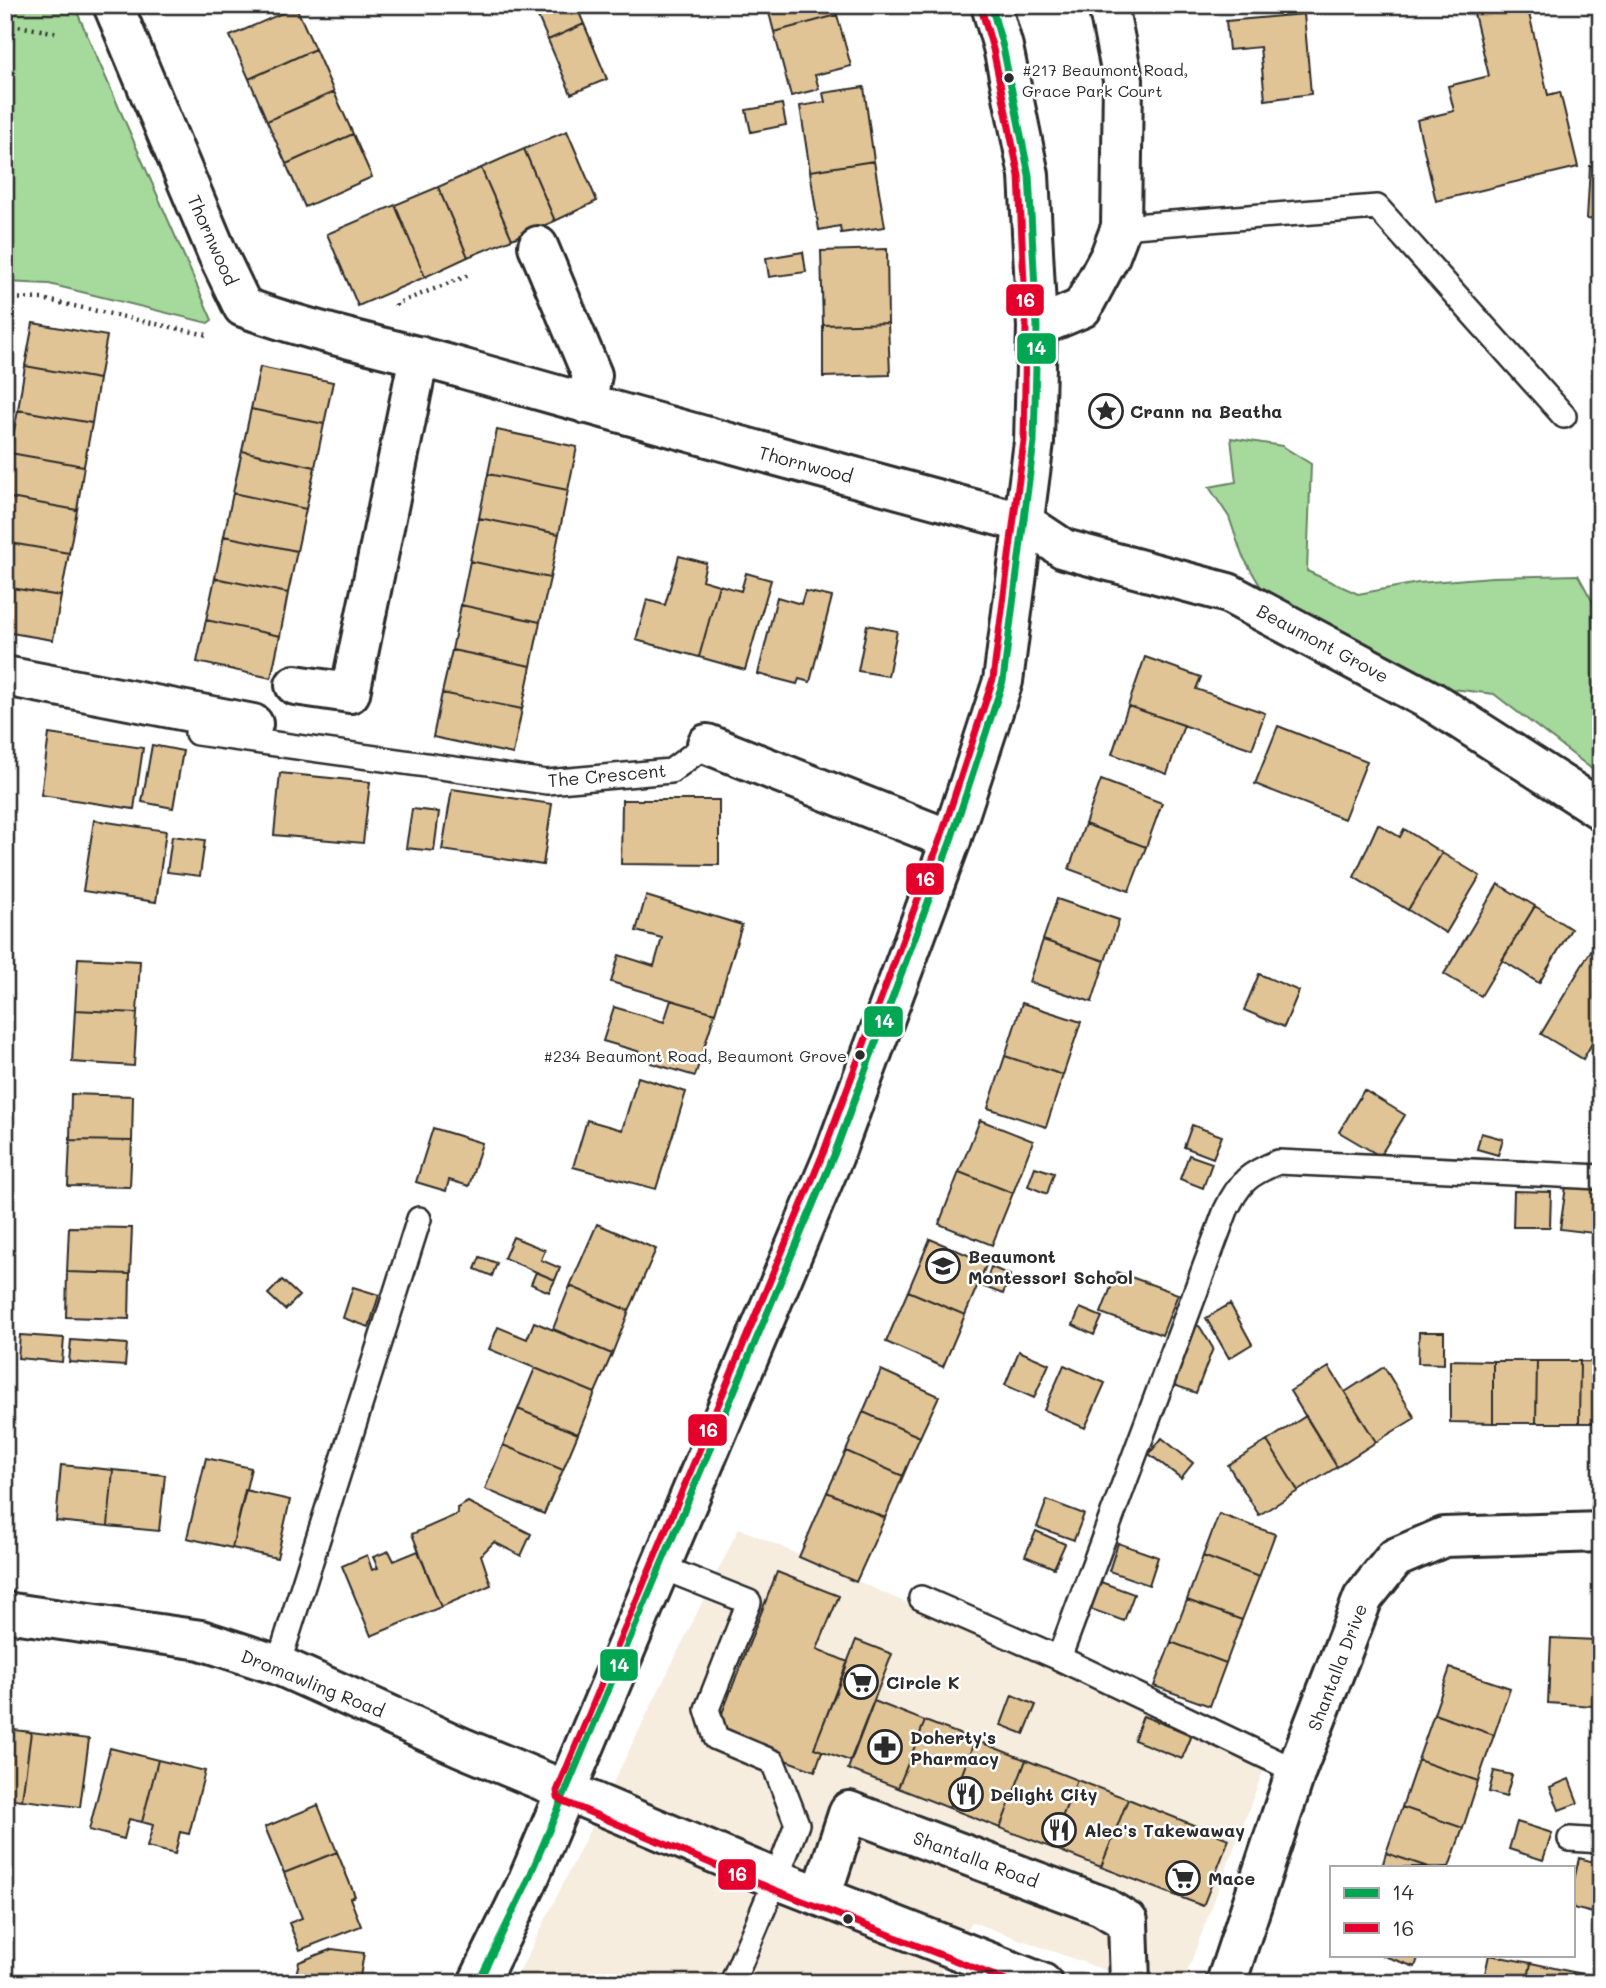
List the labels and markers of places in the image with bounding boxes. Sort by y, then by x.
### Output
place label: #217 Beaumont Road, Grace Park Court [1022,59,1188,101]
marker: #217 Beaumont Road, Grace Park Court [1002,71,1016,85]
place icon: Crann na Beatha [1087,392,1125,430]
place label: Crann na Beatha [1130,399,1282,423]
place label: #234 Beaumont Road, Beaumont Grove [543,1045,847,1066]
marker: #234 Beaumont Road, Beaumont Grove [853,1048,867,1062]
place label: Beaumont Montessori School [968,1244,1133,1289]
school or university icon: Beaumont Montessori School [924,1247,962,1285]
supermarket icon: Circle K [842,1663,880,1701]
place label: Circle K [886,1670,960,1694]
place label: Doherty's Pharmacy [910,1725,999,1770]
pharmacy icon: Doherty's Pharmacy [866,1728,904,1766]
restaurant icon: Delight City [947,1775,985,1813]
place label: Delight City [990,1782,1098,1806]
restaurant icon: Alec's Takewaway [1040,1811,1078,1849]
place label: Alec's Takewaway [1084,1818,1245,1842]
supermarket icon: Mace [1164,1859,1202,1897]
place label: Mace [1208,1866,1255,1890]
unlabelled marker [841,1912,855,1926]

